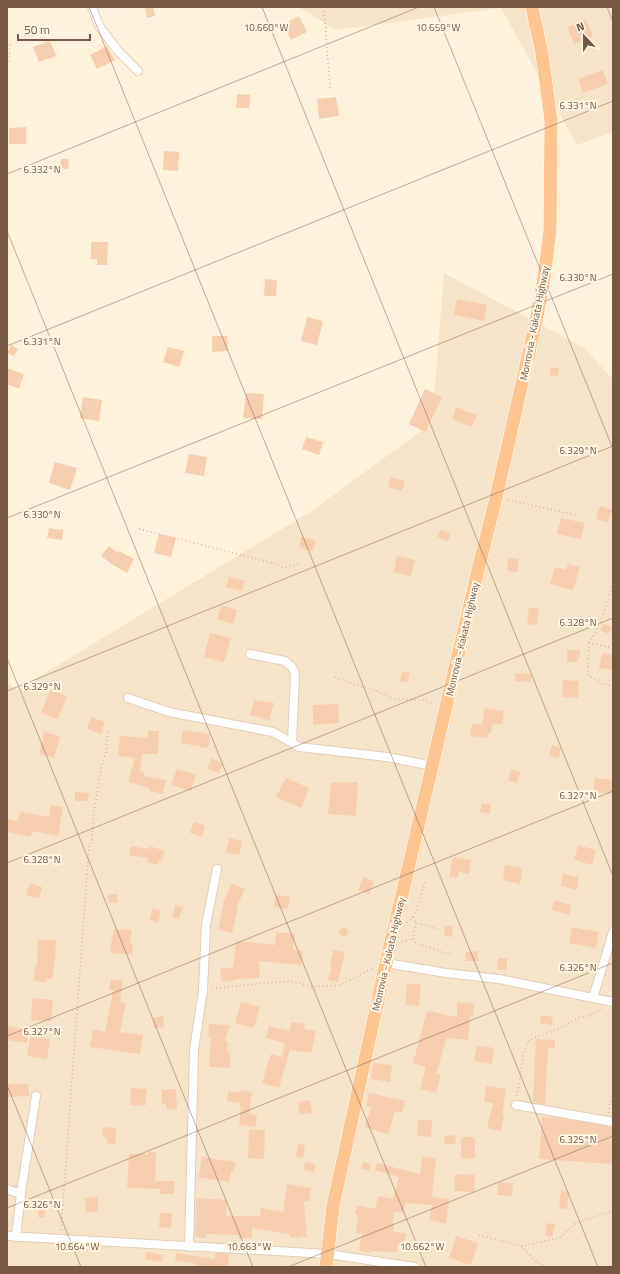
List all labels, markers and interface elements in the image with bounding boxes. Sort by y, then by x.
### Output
scale bar [18,16,90,42]
north arrow [564,16,604,56]
text: N [574,18,587,36]
text: 50 m [24,20,50,39]
text: 10.660°W [244,20,288,35]
text: 10.659°W [416,20,460,35]
text: 6.331°N [560,98,596,113]
text: 6.332°N [24,162,60,177]
street label: Monrovia - Kakata Highway [516,264,553,382]
text: 6.330°N [560,270,596,285]
text: 6.331°N [24,334,60,349]
text: 6.329°N [560,443,596,458]
text: 6.330°N [24,507,60,522]
street label: Monrovia - Kakata Highway [442,581,483,697]
text: 6.328°N [560,615,596,630]
text: 6.329°N [24,679,60,694]
text: 6.327°N [560,788,596,803]
text: 6.328°N [24,852,60,867]
street label: Monrovia - Kakata Highway [368,896,409,1012]
text: 6.326°N [560,960,596,975]
text: 6.327°N [24,1024,60,1039]
text: 6.325°N [560,1132,596,1147]
text: 6.326°N [24,1197,60,1212]
text: 10.664°W [55,1239,99,1254]
text: 10.663°W [227,1239,271,1254]
text: 10.662°W [400,1239,444,1254]

